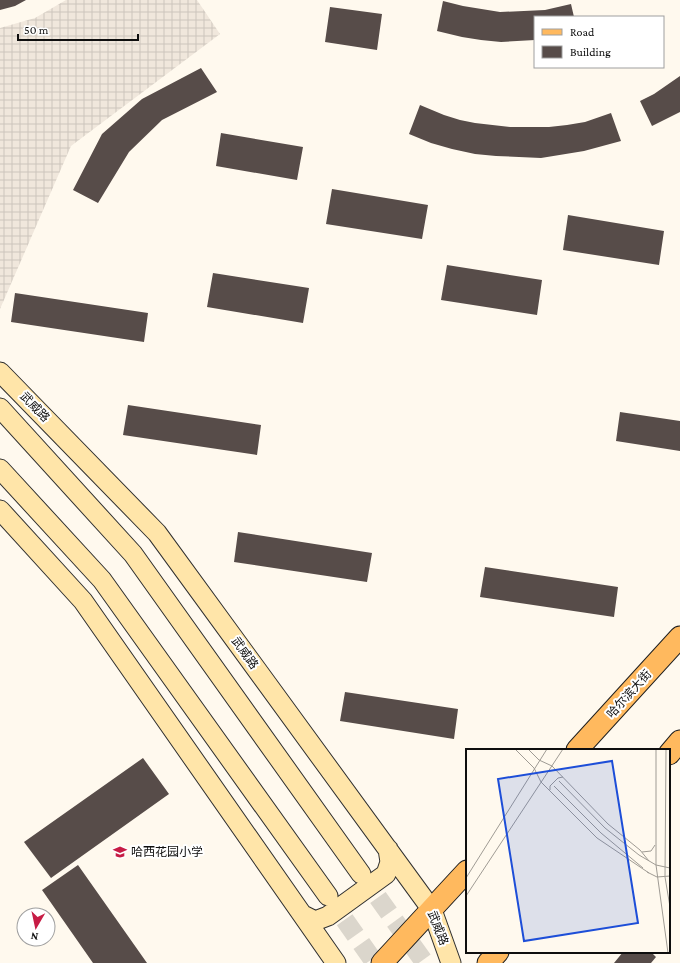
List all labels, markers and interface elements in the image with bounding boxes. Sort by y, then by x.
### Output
scale bar [18,16,138,42]
legend [534,16,664,68]
text: 50 m [24,23,49,37]
text: Road [570,25,595,39]
text: Building [570,45,611,59]
street label: 武威路 [17,389,53,425]
street label: 武威路 [229,634,261,672]
street label: 哈尔滨大街 [604,667,654,721]
inset map [466,749,670,953]
school or university icon: 哈西花园小学 [112,844,128,860]
place label: 哈西花园小学 [131,845,203,859]
north arrow [16,907,56,947]
street label: 武威路 [425,909,451,947]
text: N [29,930,39,943]

